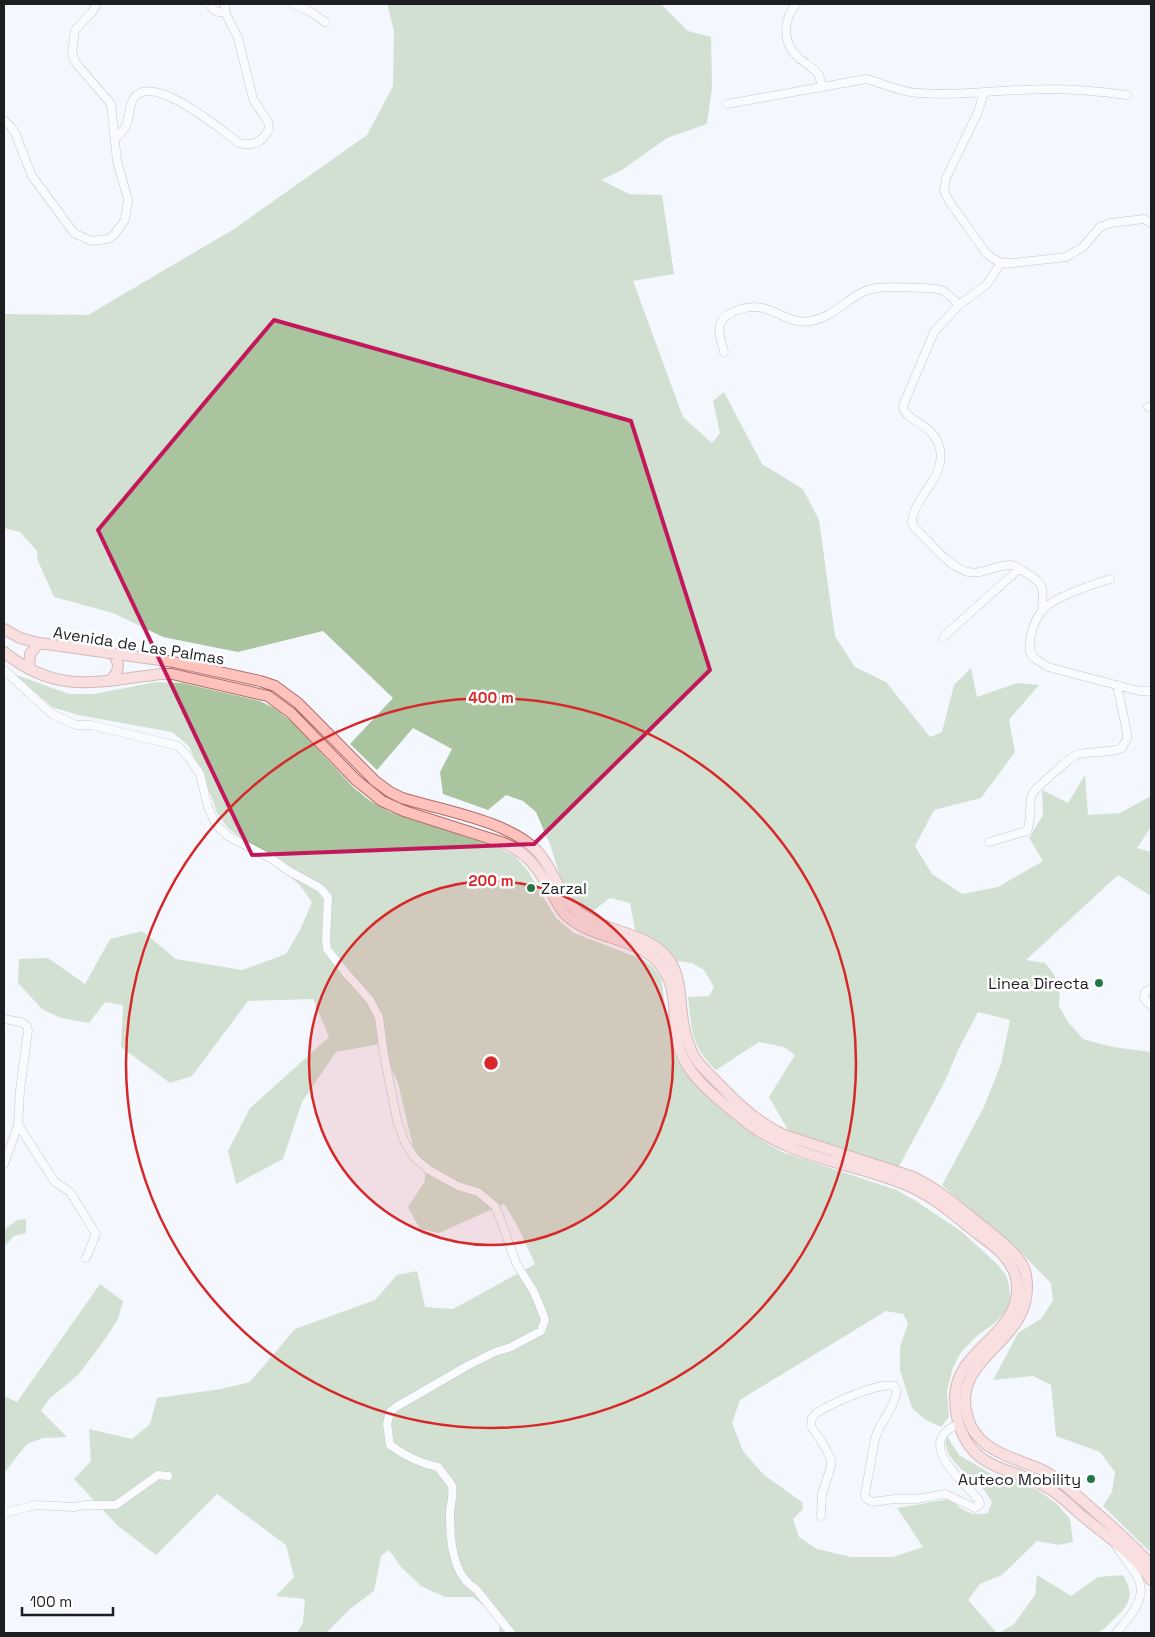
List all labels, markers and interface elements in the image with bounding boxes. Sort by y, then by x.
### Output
street label: Avenida de Las Palmas [52,622,226,669]
text: 400 m [468,688,514,707]
text: 200 m [469,871,513,890]
place label: Zarzal [541,878,587,899]
marker: Zarzal [525,882,537,894]
place label: Linea Directa [988,973,1089,994]
marker: Linea Directa [1093,977,1105,989]
centre of rings [482,1054,500,1072]
place label: Auteco Mobility [958,1469,1081,1490]
marker: Auteco Mobility [1085,1473,1097,1485]
scale bar [22,1584,114,1616]
text: 100 m [30,1592,72,1611]

